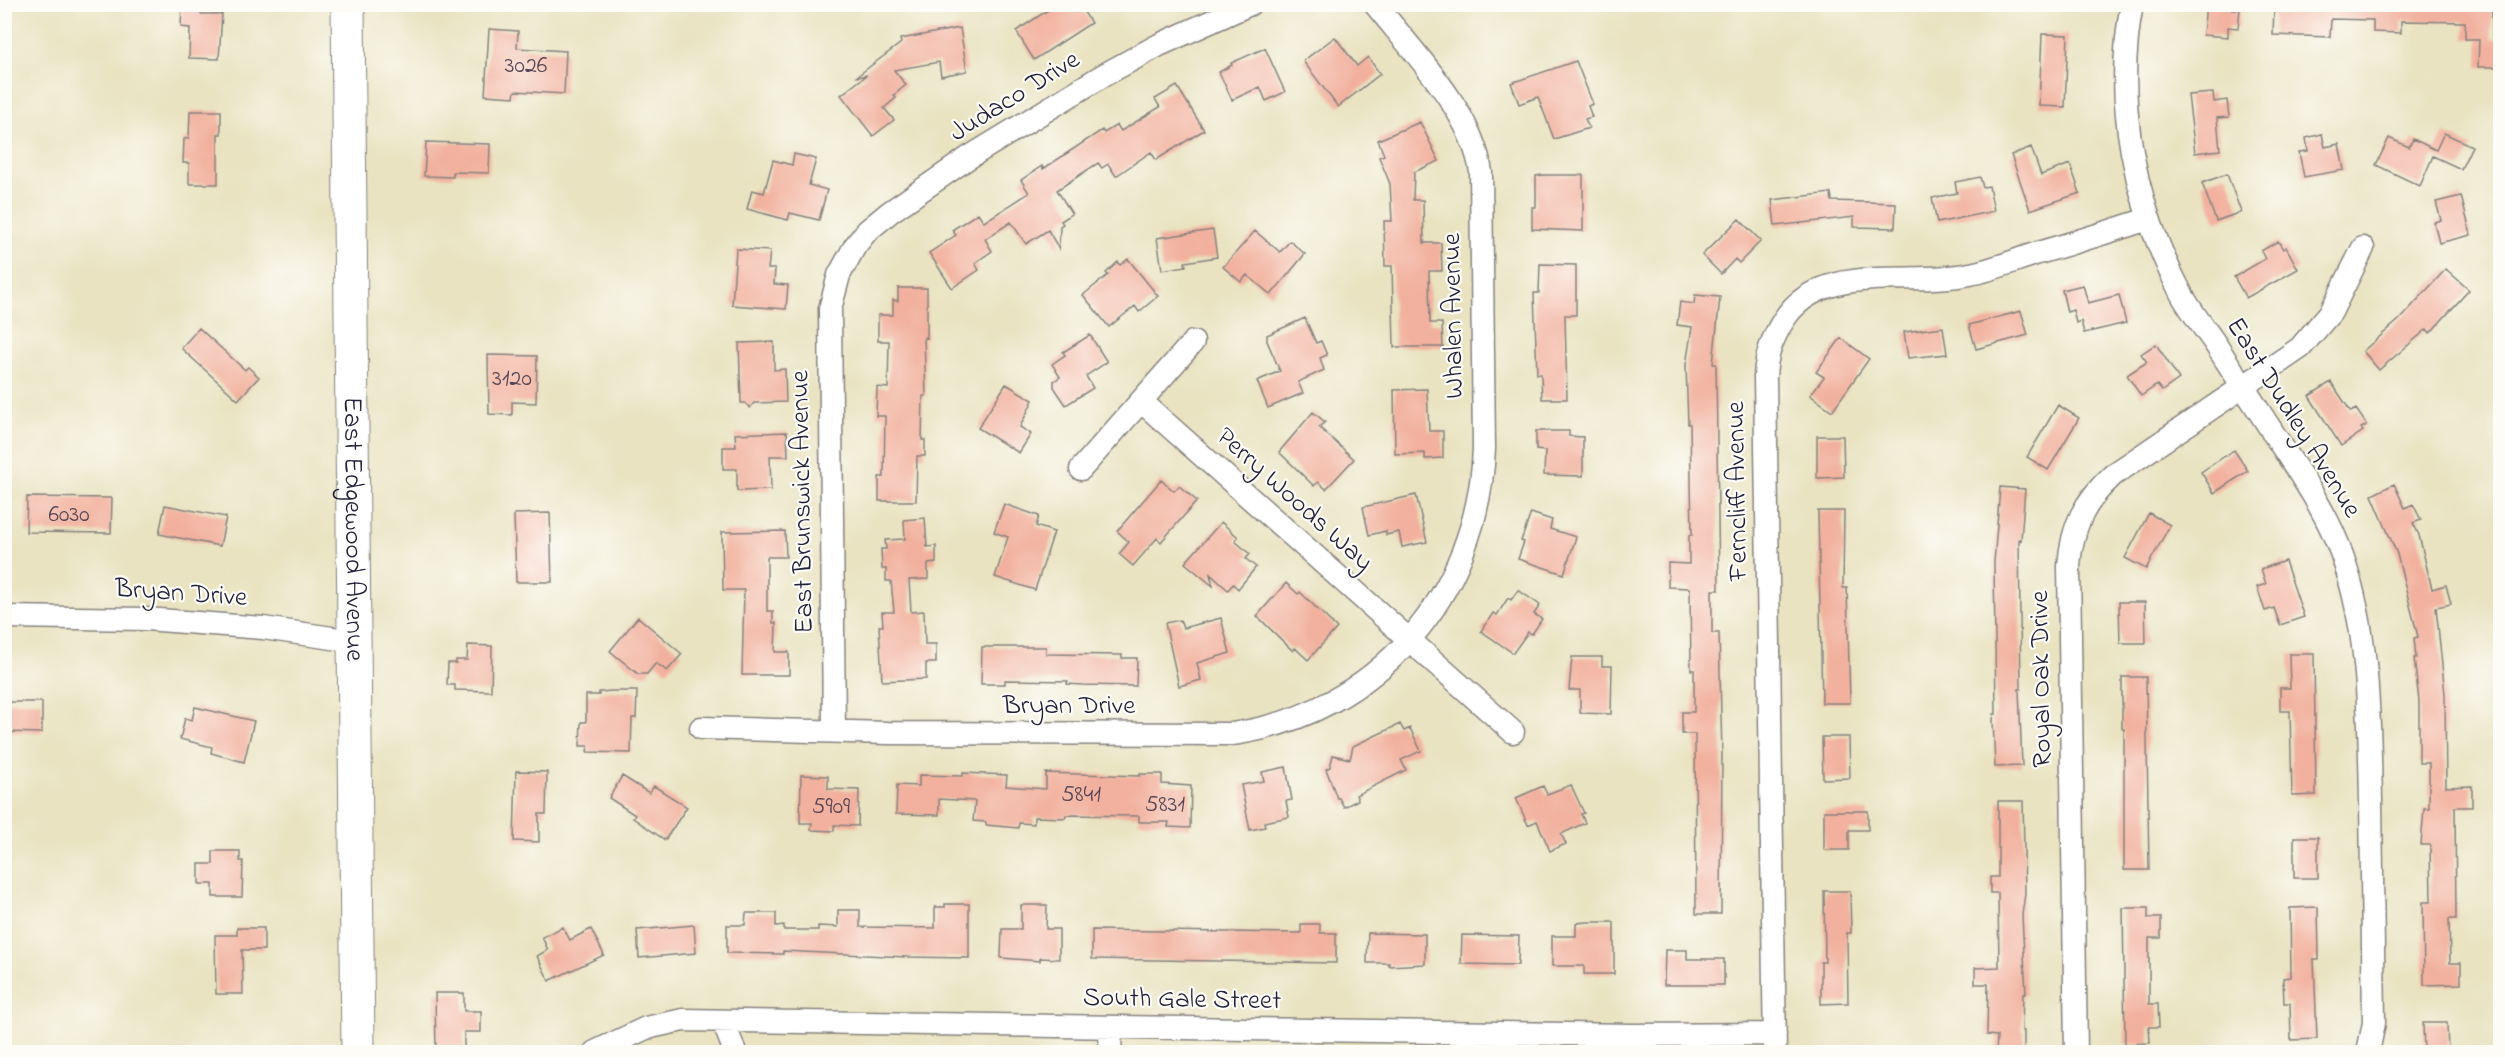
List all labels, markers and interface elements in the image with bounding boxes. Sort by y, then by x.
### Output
street label: Judaco Drive [942,41,1089,153]
house number: 3026 [505,49,548,84]
street label: Whalen Avenue [1433,232,1475,399]
street label: East Dudley Avenue [2216,310,2371,527]
house number: 3120 [492,362,532,397]
street label: East Brunswick Avenue [781,369,825,634]
street label: East Edgewood Avenue [332,396,374,662]
street label: Ferncliff Avenue [1717,400,1759,582]
street label: Perry Woods Way [1207,419,1381,581]
house number: 6030 [48,498,90,533]
street label: Bryan Drive [113,570,249,618]
street label: Royal Oak Drive [2021,589,2063,768]
street label: Bryan Drive [1002,687,1136,726]
house number: 5841 [1061,778,1101,813]
house number: 5831 [1145,788,1185,823]
house number: 5909 [812,790,851,825]
street label: South Gale Street [1083,979,1281,1021]

